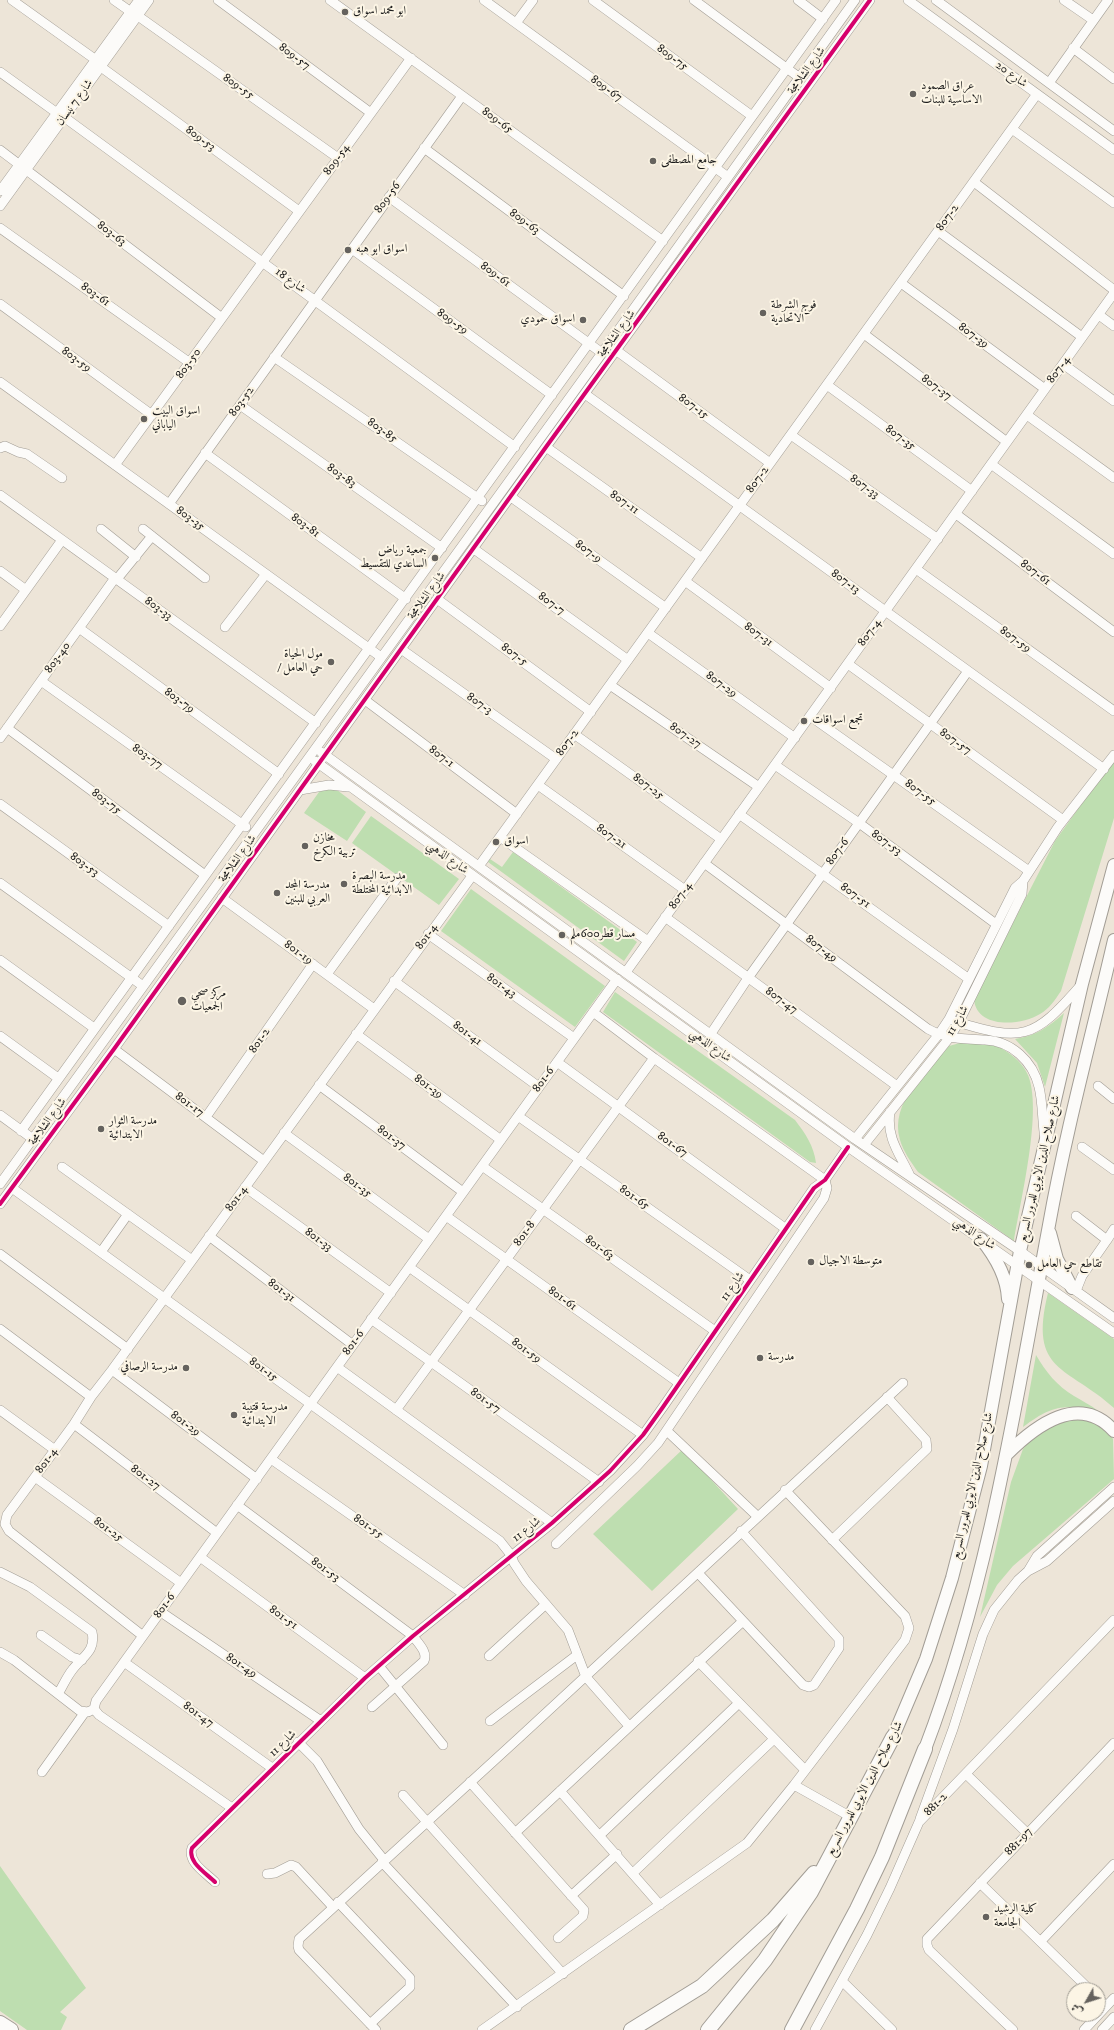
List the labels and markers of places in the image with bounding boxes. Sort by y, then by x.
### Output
place label: ابو محمد اسواق [353,5,406,19]
marker: ابو محمد اسواق [340,7,350,17]
place label: عراق الصمود الاساسية للبنات [921,80,982,108]
marker: عراق الصمود الاساسية للبنات [908,89,918,99]
place label: جامع المصطفى [661,154,717,168]
marker: جامع المصطفى [648,156,658,166]
place label: اسواق ابو هبه [356,243,407,257]
marker: اسواق ابو هبه [343,245,353,255]
place label: فوج الشرطة الاتحادية [771,299,816,327]
marker: فوج الشرطة الاتحادية [758,308,768,318]
place label: اسواق حمودي [521,313,575,327]
marker: اسواق حمودي [578,315,588,325]
place label: اسواق البيت الياباني [152,405,200,433]
marker: اسواق البيت الياباني [139,414,149,424]
place label: جمعية رياض الساعدي للتقسيط [360,544,427,572]
marker: جمعية رياض الساعدي للتقسيط [430,553,440,563]
place label: مول الحياة / حي العامل [277,648,323,676]
marker: مول الحياة / حي العامل [326,657,336,667]
place label: تجمع اسواقات [812,714,863,728]
marker: تجمع اسواقات [799,716,809,726]
place label: مخازن تربية الكرخ [313,832,356,860]
place label: اسواق [504,835,528,849]
marker: اسواق [491,837,501,847]
marker: مخازن تربية الكرخ [300,841,310,851]
place label: مدرسة البصرة الابدائية المختلطة [352,870,412,898]
place label: مدرسة المجد العربي للبنين [285,879,330,907]
marker: مدرسة البصرة الابدائية المختلطة [339,879,349,889]
marker: مدرسة المجد العربي للبنين [272,888,282,898]
place label: مسار قطر600ملم [570,928,635,942]
marker: مسار قطر600ملم [557,930,567,940]
place label: مركز صحي الجمعيات [191,987,226,1015]
marker: مركز صحي الجمعيات [176,995,188,1007]
place label: مدرسة الثوار الابتدائية [109,1115,157,1143]
marker: مدرسة الثوار الابتدائية [96,1124,106,1134]
place label: متوسطة الاجيال [819,1255,882,1269]
marker: متوسطة الاجيال [806,1257,816,1267]
place label: تقاطع حي العامل [1037,1258,1102,1272]
marker: تقاطع حي العامل [1024,1260,1034,1270]
place label: مدرسة [768,1351,794,1365]
marker: مدرسة [755,1353,765,1363]
place label: مدرسة الرصافي [121,1361,178,1375]
marker: مدرسة الرصافي [181,1363,191,1373]
place label: مدرسة قتيبة الابتدائية [242,1401,288,1429]
marker: مدرسة قتيبة الابتدائية [229,1410,239,1420]
place label: كلية الرشيد الجامعة [994,1903,1037,1931]
marker: كلية الرشيد الجامعة [981,1912,991,1922]

